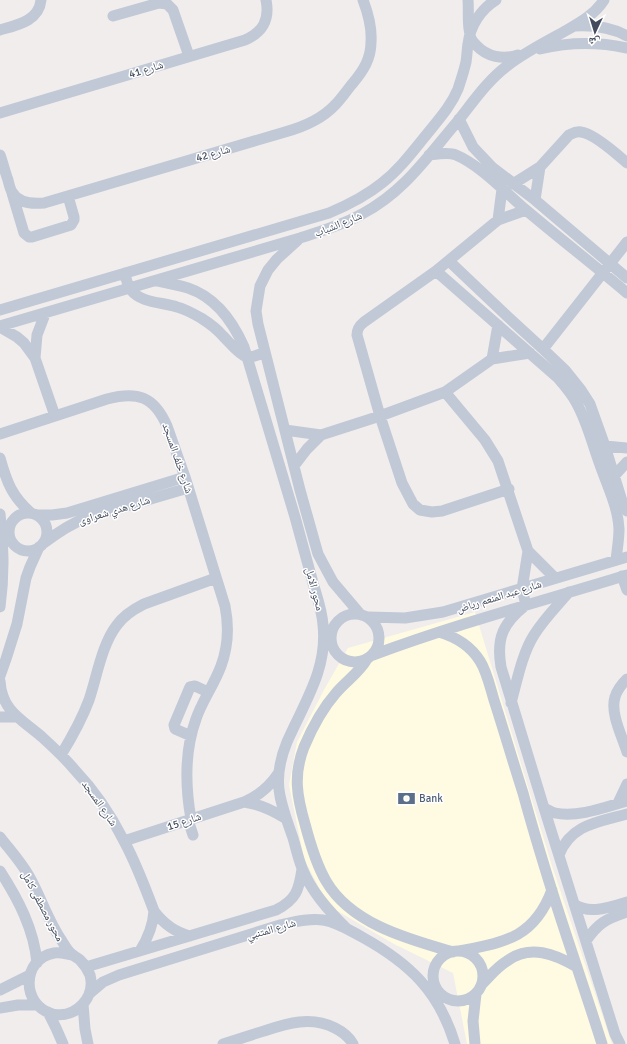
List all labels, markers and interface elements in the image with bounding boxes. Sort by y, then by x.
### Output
north arrow [575,12,615,52]
text: ش [588,34,601,48]
street label: شارع 41 [127,58,165,81]
street label: شارع 42 [194,142,232,165]
street label: شارع الشباب [313,209,364,240]
street label: شارع خلف المسجد [159,421,196,495]
street label: شارع هدي شعراوى [77,493,152,529]
street label: محور الامل [303,566,326,612]
street label: شارع عبد المنعم رياض [455,577,543,617]
street label: شارع المسجد [79,778,120,829]
bank icon: Bank [396,788,416,808]
place label: Bank [419,792,443,805]
street label: شارع 15 [165,810,203,833]
street label: محور مصطفى كامل [19,869,67,944]
street label: شارع المتنبي [245,916,298,944]

